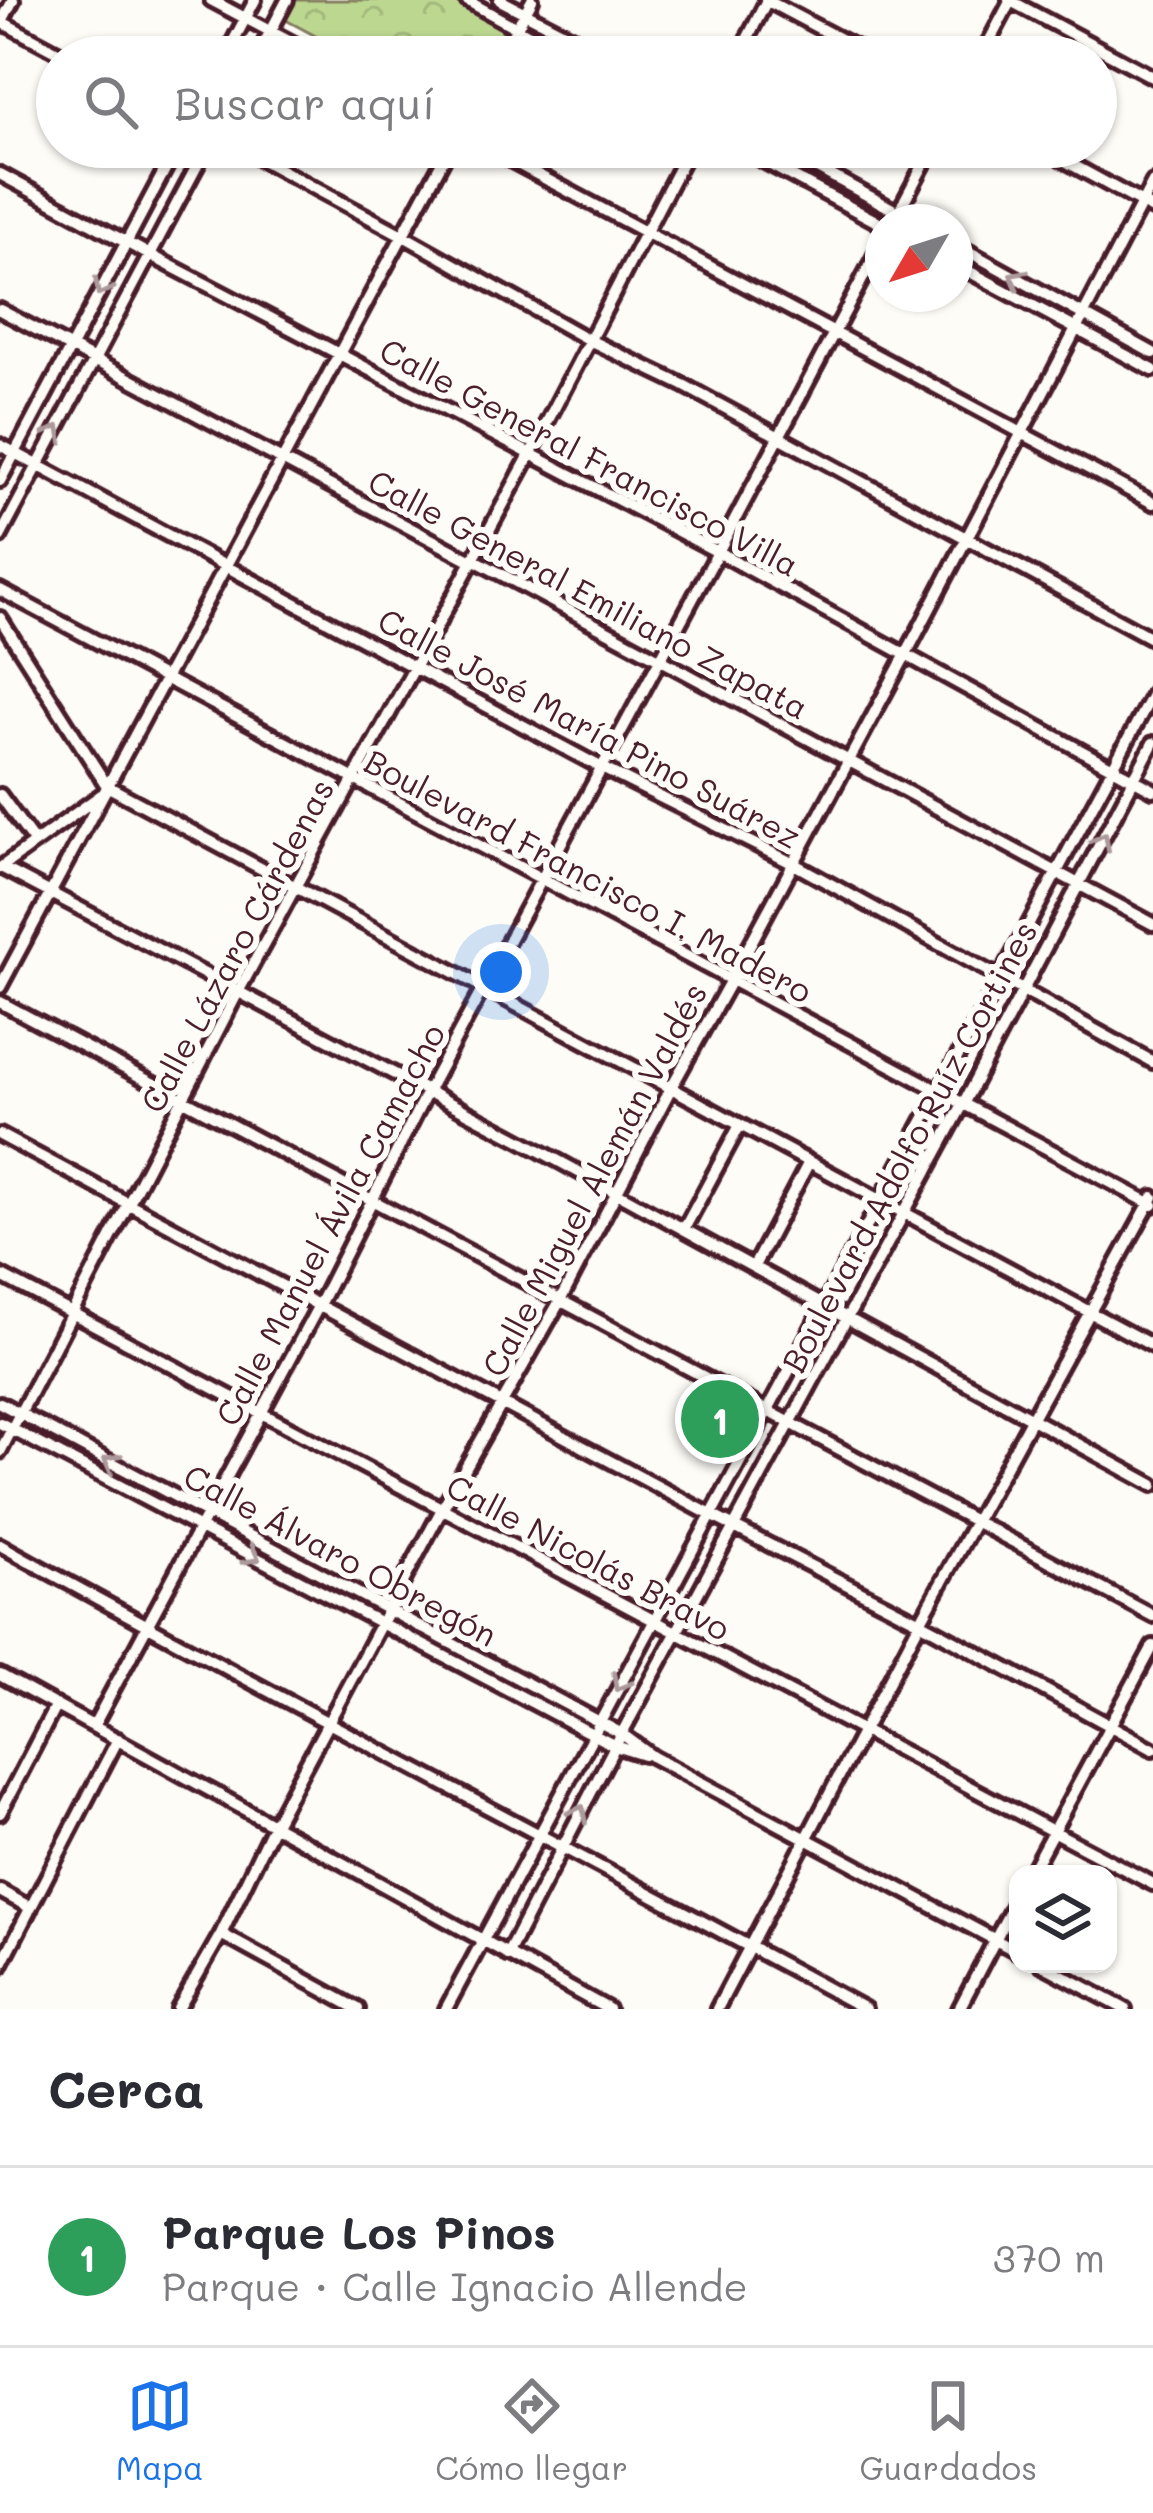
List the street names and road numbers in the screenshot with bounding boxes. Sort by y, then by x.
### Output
street label: Calle General Francisco Villa [373,327,807,585]
street label: Calle General Emiliano Zapata [361,458,817,728]
street label: Calle José María Pino Suárez [371,597,809,857]
street label: Boulevard Francisco I. Madero [358,738,820,1012]
street label: Calle Lázaro Cárdenas [130,771,342,1119]
street label: Boulevard Adolfo Ruíz Cortines [770,913,1046,1379]
street label: Calle Miguel Alemán Valdés [471,975,715,1383]
street label: Calle Manuel Ávila Camacho [205,1016,453,1432]
street label: Calle Álvaro Obregón [177,1453,505,1655]
street label: Calle Nicolás Bravo [440,1463,738,1649]

